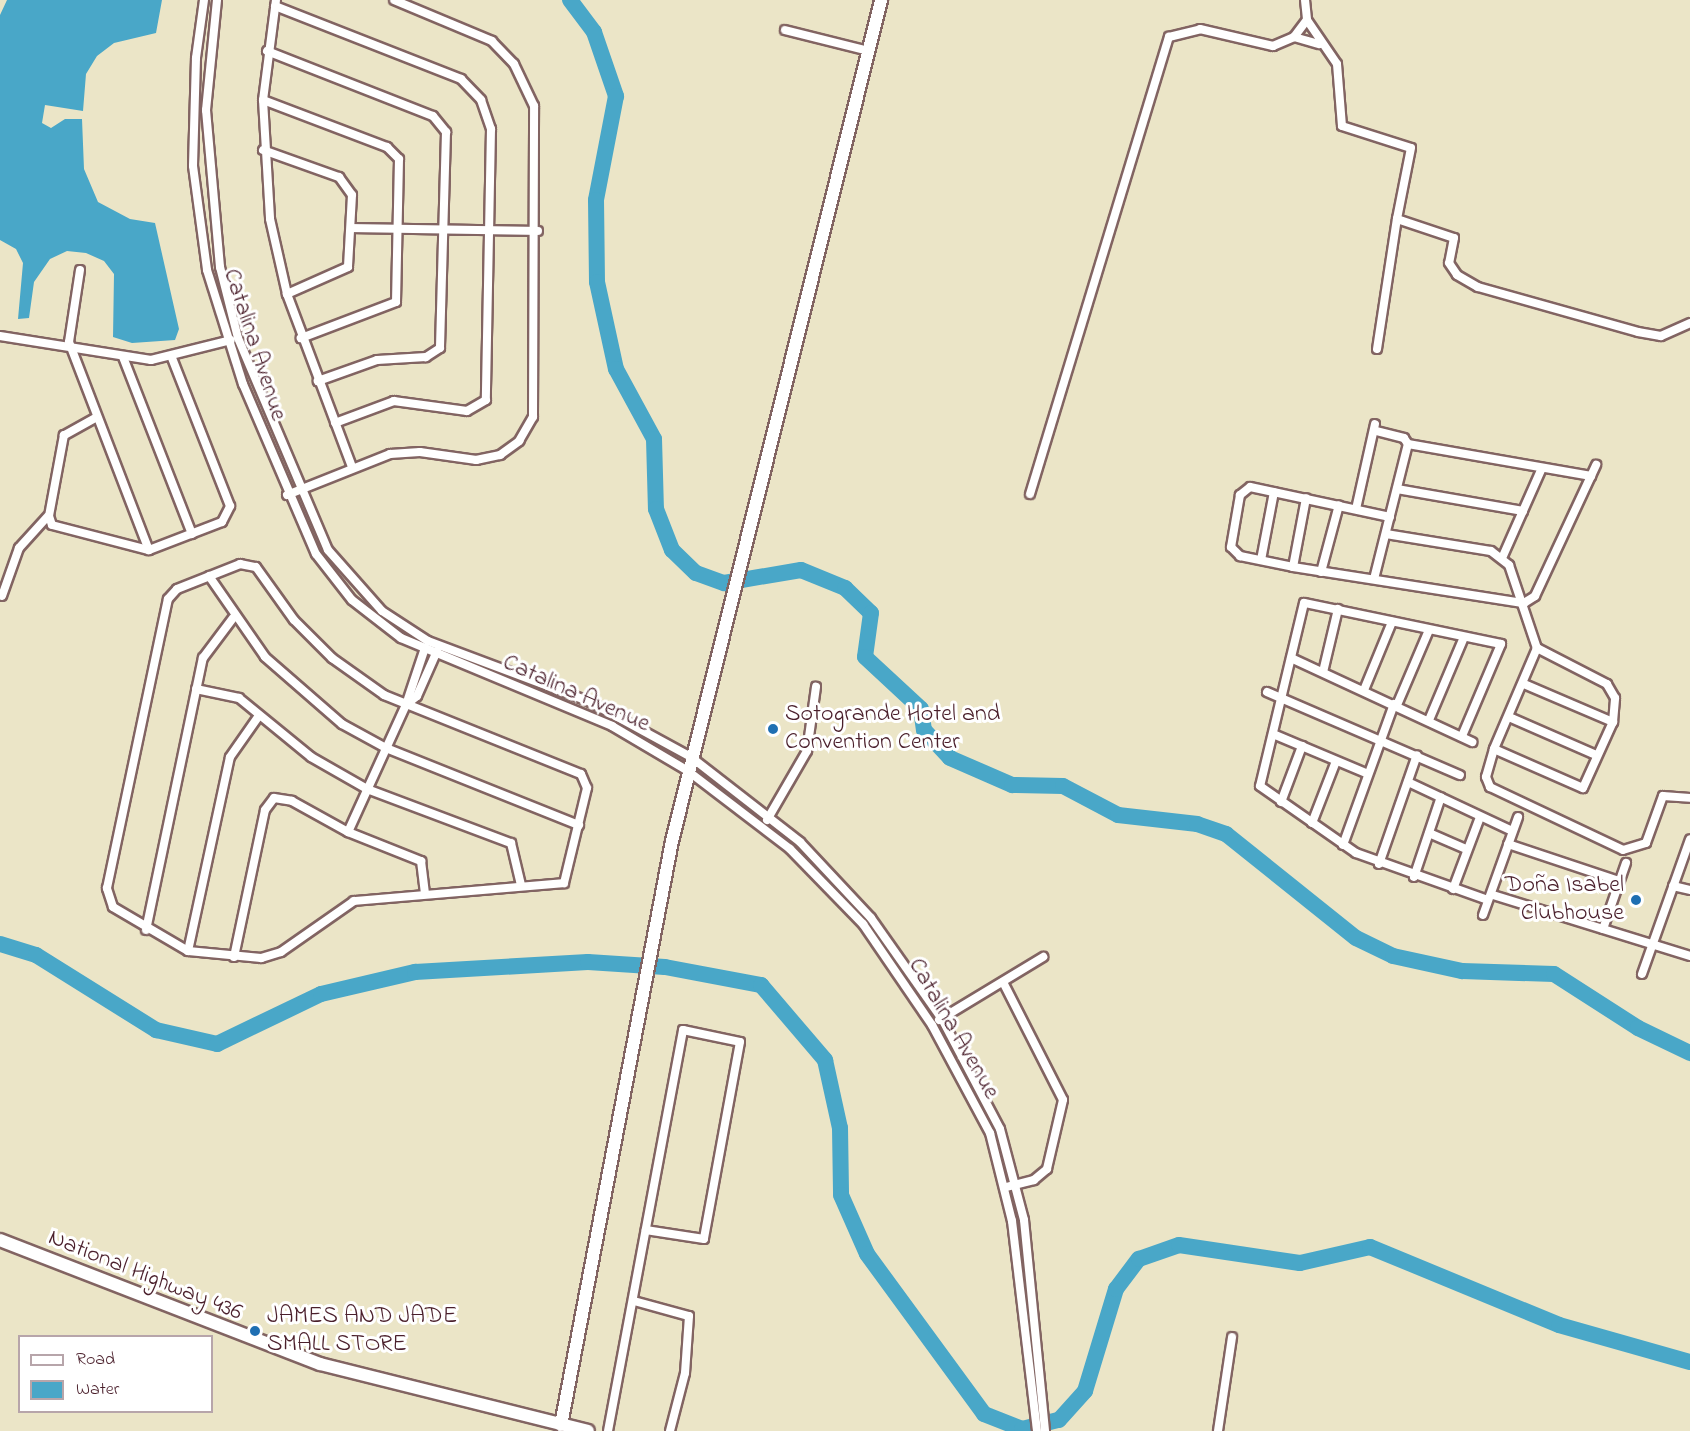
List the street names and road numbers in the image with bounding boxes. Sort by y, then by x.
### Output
street label: Catalina Avenue [216,265,292,425]
street label: Catalina Avenue [498,649,654,739]
street label: Catalina Avenue [901,953,1005,1105]
street label: National Highway 436 [44,1224,246,1328]

